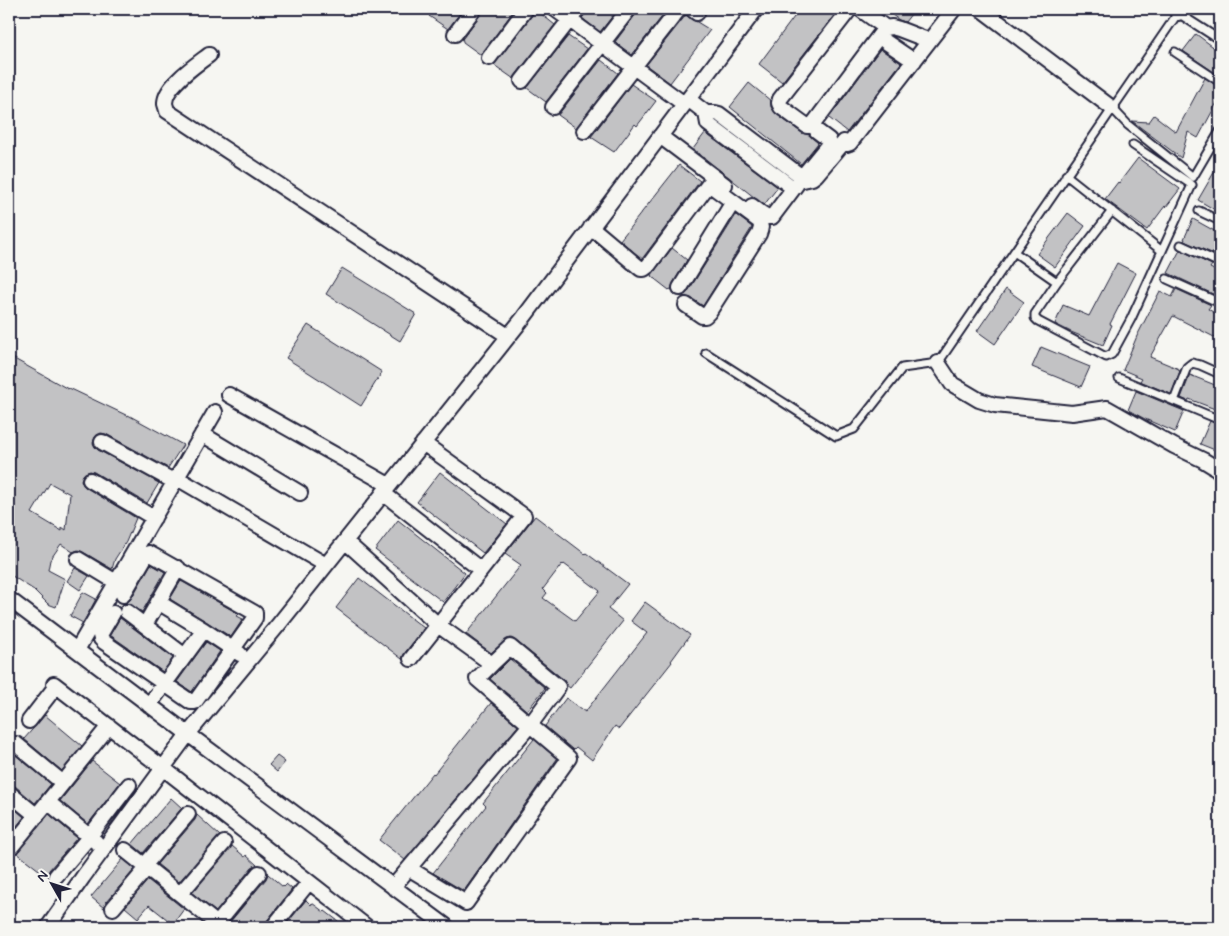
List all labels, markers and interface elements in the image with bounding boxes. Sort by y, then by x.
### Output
north arrow [28,858,78,908]
text: N [33,867,53,886]

